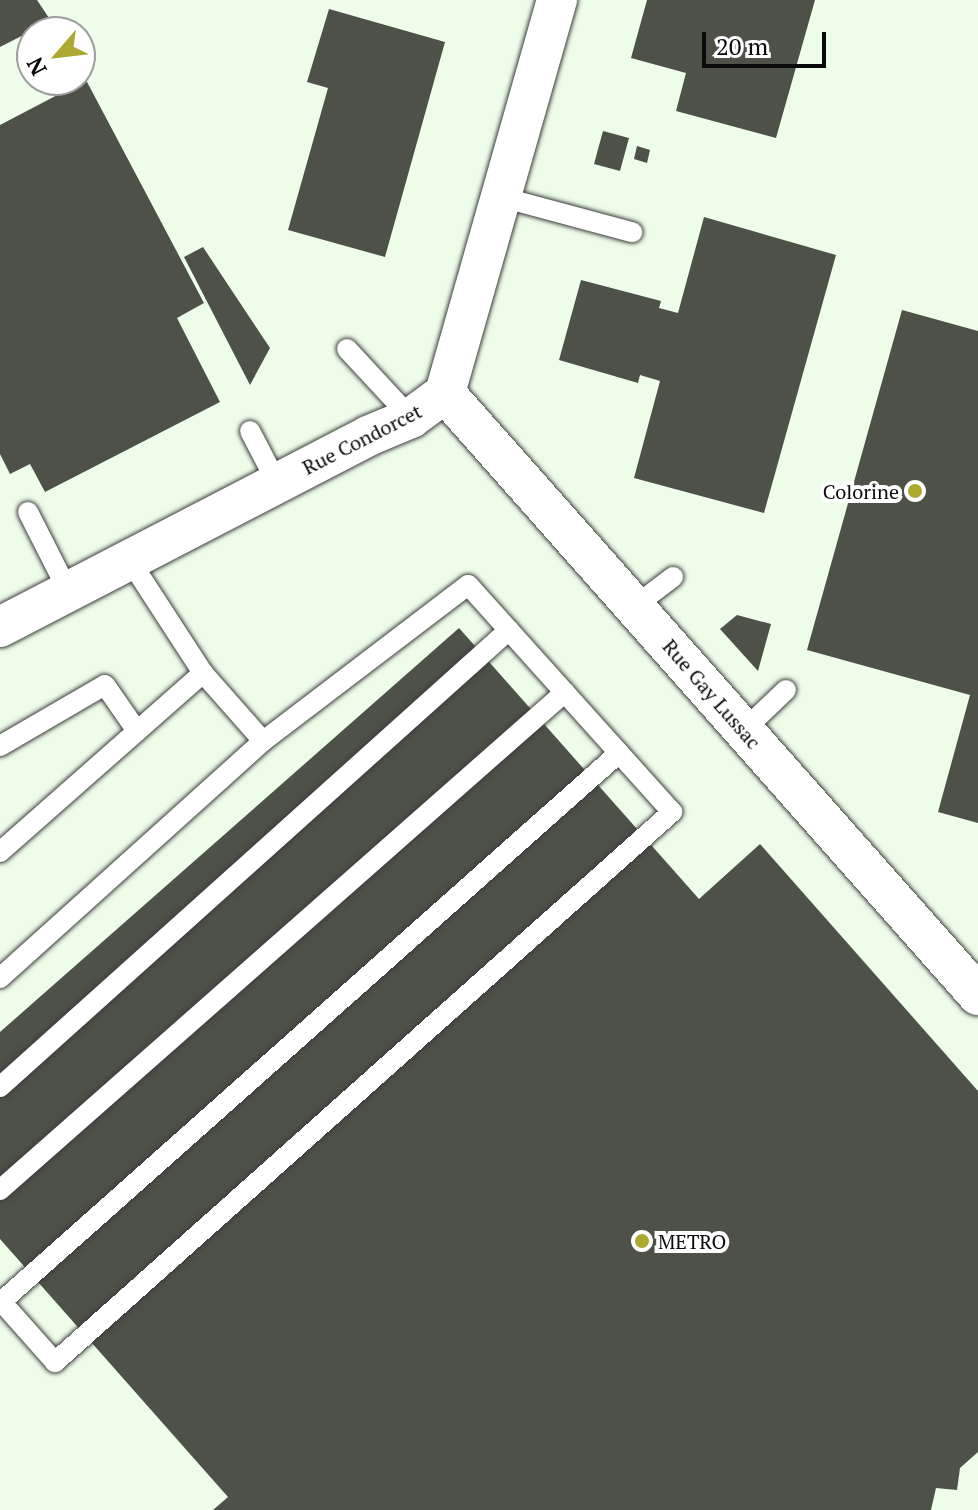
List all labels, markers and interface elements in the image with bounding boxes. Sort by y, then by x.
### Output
north arrow [16,16,96,96]
scale bar [706,16,830,66]
text: 20 m [716,30,768,62]
text: N [19,52,53,81]
street label: Rue Condorcet [298,399,426,479]
place label: Colorine [823,479,899,503]
marker: Colorine [906,482,924,500]
street label: Rue Gay Lussac [658,634,766,754]
place label: METRO [658,1229,726,1253]
marker: METRO [633,1232,651,1250]

